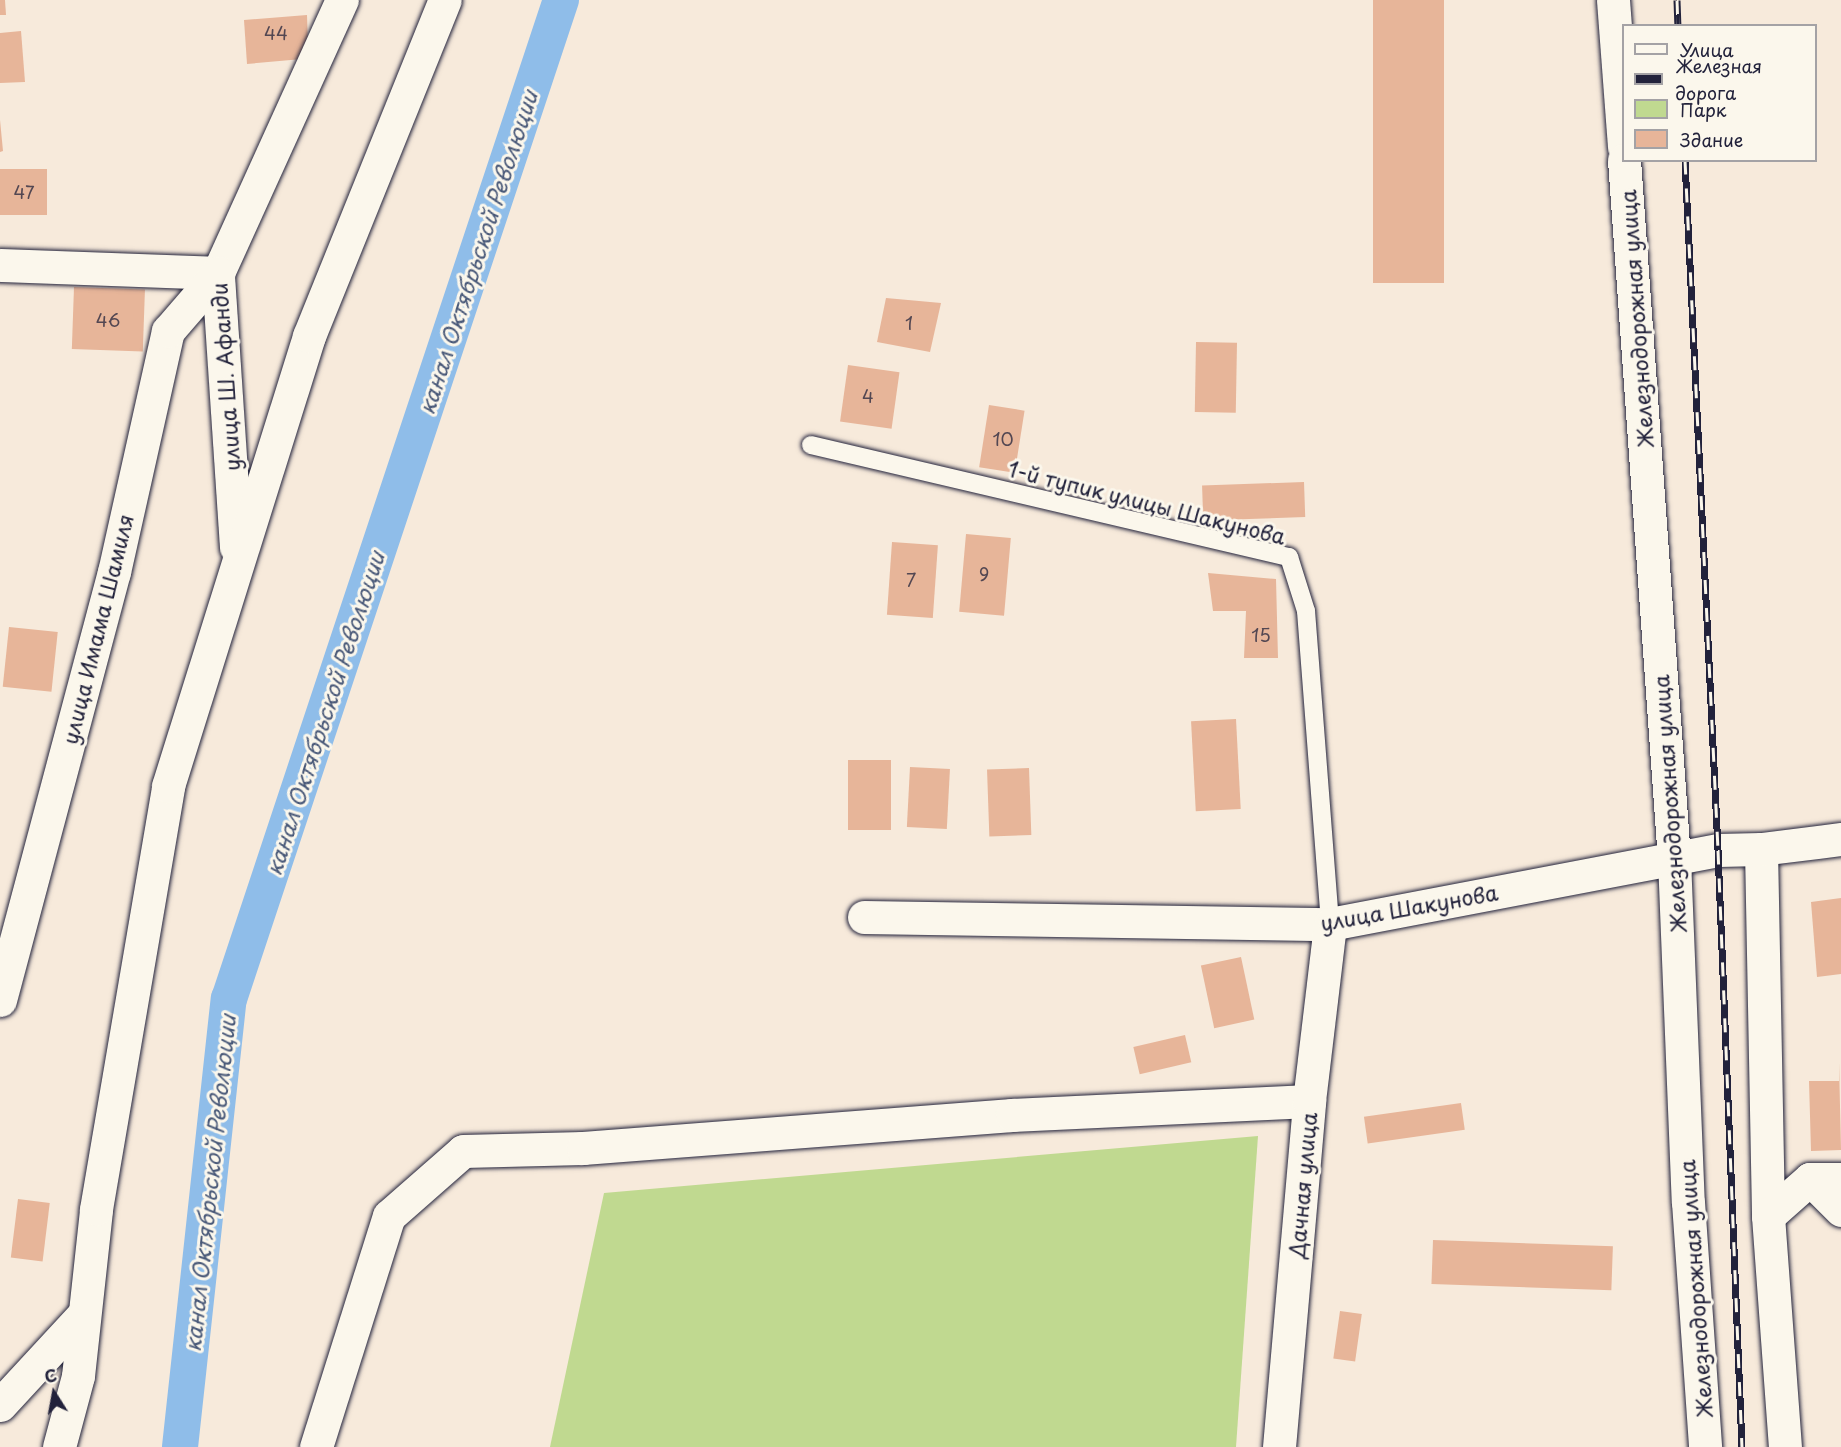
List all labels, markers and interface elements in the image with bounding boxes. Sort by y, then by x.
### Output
house number: 44 [264,22,288,44]
legend [1622,24,1817,162]
text: Улица [1680,36,1734,63]
text: Железная дорога [1675,52,1762,106]
water label: канал Октябрьской Революции [412,87,542,417]
text: Парк [1680,96,1726,123]
text: Здание [1680,126,1743,153]
house number: 47 [13,181,35,203]
street label: Железнодорожная улица [1614,188,1658,450]
street label: улица Ш. Афанди [206,282,244,472]
house number: 46 [96,309,120,331]
house number: 1 [905,312,913,334]
house number: 4 [862,385,874,407]
house number: 10 [992,428,1014,450]
street label: 1-й тупик улицы Шакунова [1005,455,1289,549]
street label: улица Имама Шамиля [56,510,138,748]
water label: канал Октябрьской Революции [259,548,389,878]
house number: 9 [979,563,989,585]
house number: 7 [906,569,916,591]
house number: 15 [1251,624,1271,646]
street label: Железнодорожная улица [1647,673,1691,935]
street label: улица Шакунова [1318,879,1500,935]
water label: канал Октябрьской Революции [178,1013,240,1353]
street label: Дачная улица [1283,1110,1321,1260]
street label: Железнодорожная улица [1673,1158,1717,1420]
text: С [42,1362,59,1388]
north arrow [24,1363,84,1423]

